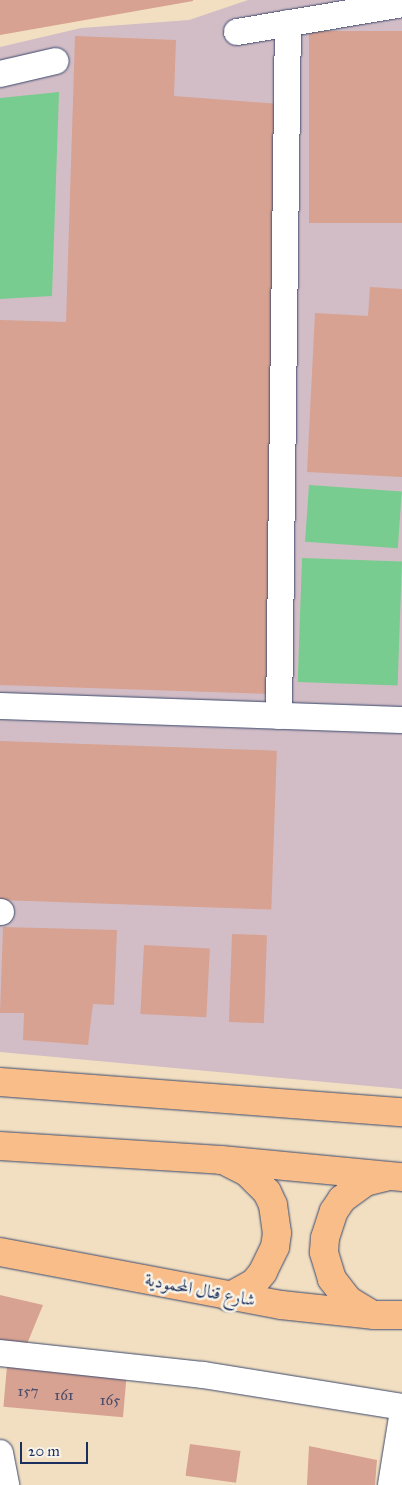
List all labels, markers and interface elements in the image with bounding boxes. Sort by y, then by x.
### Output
street label: شارع قنال المحمودية [143,1269,257,1311]
house number: 157 [18,1383,38,1401]
house number: 161 [54,1387,74,1405]
house number: 165 [100,1392,120,1410]
scale bar [22,1432,90,1464]
text: 20 m [28,1442,60,1460]

